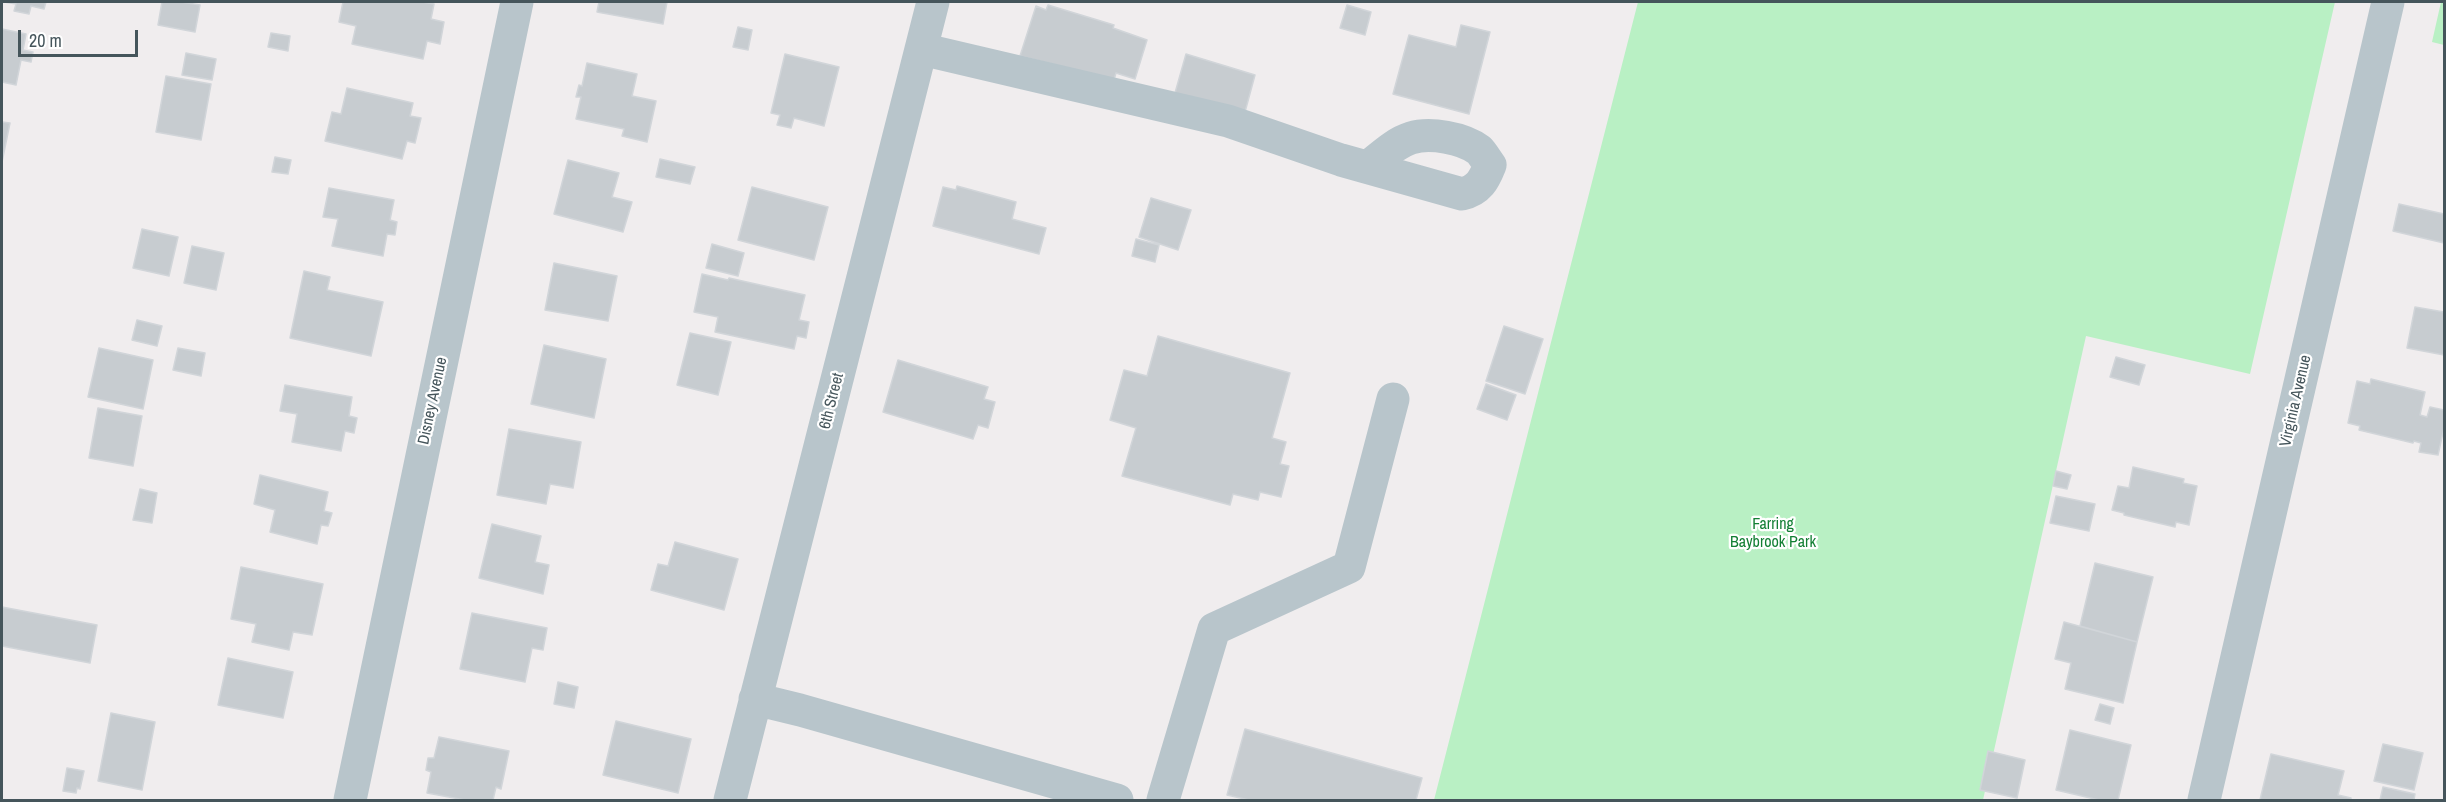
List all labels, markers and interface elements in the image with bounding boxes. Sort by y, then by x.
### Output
scale bar [21,18,141,56]
text: 20 m [29,28,62,53]
street label: Virginia Avenue [2276,353,2316,449]
street label: Disney Avenue [414,356,452,446]
street label: 6th Street [816,371,848,431]
park label: Farring Baybrook Park [1730,515,1816,553]

